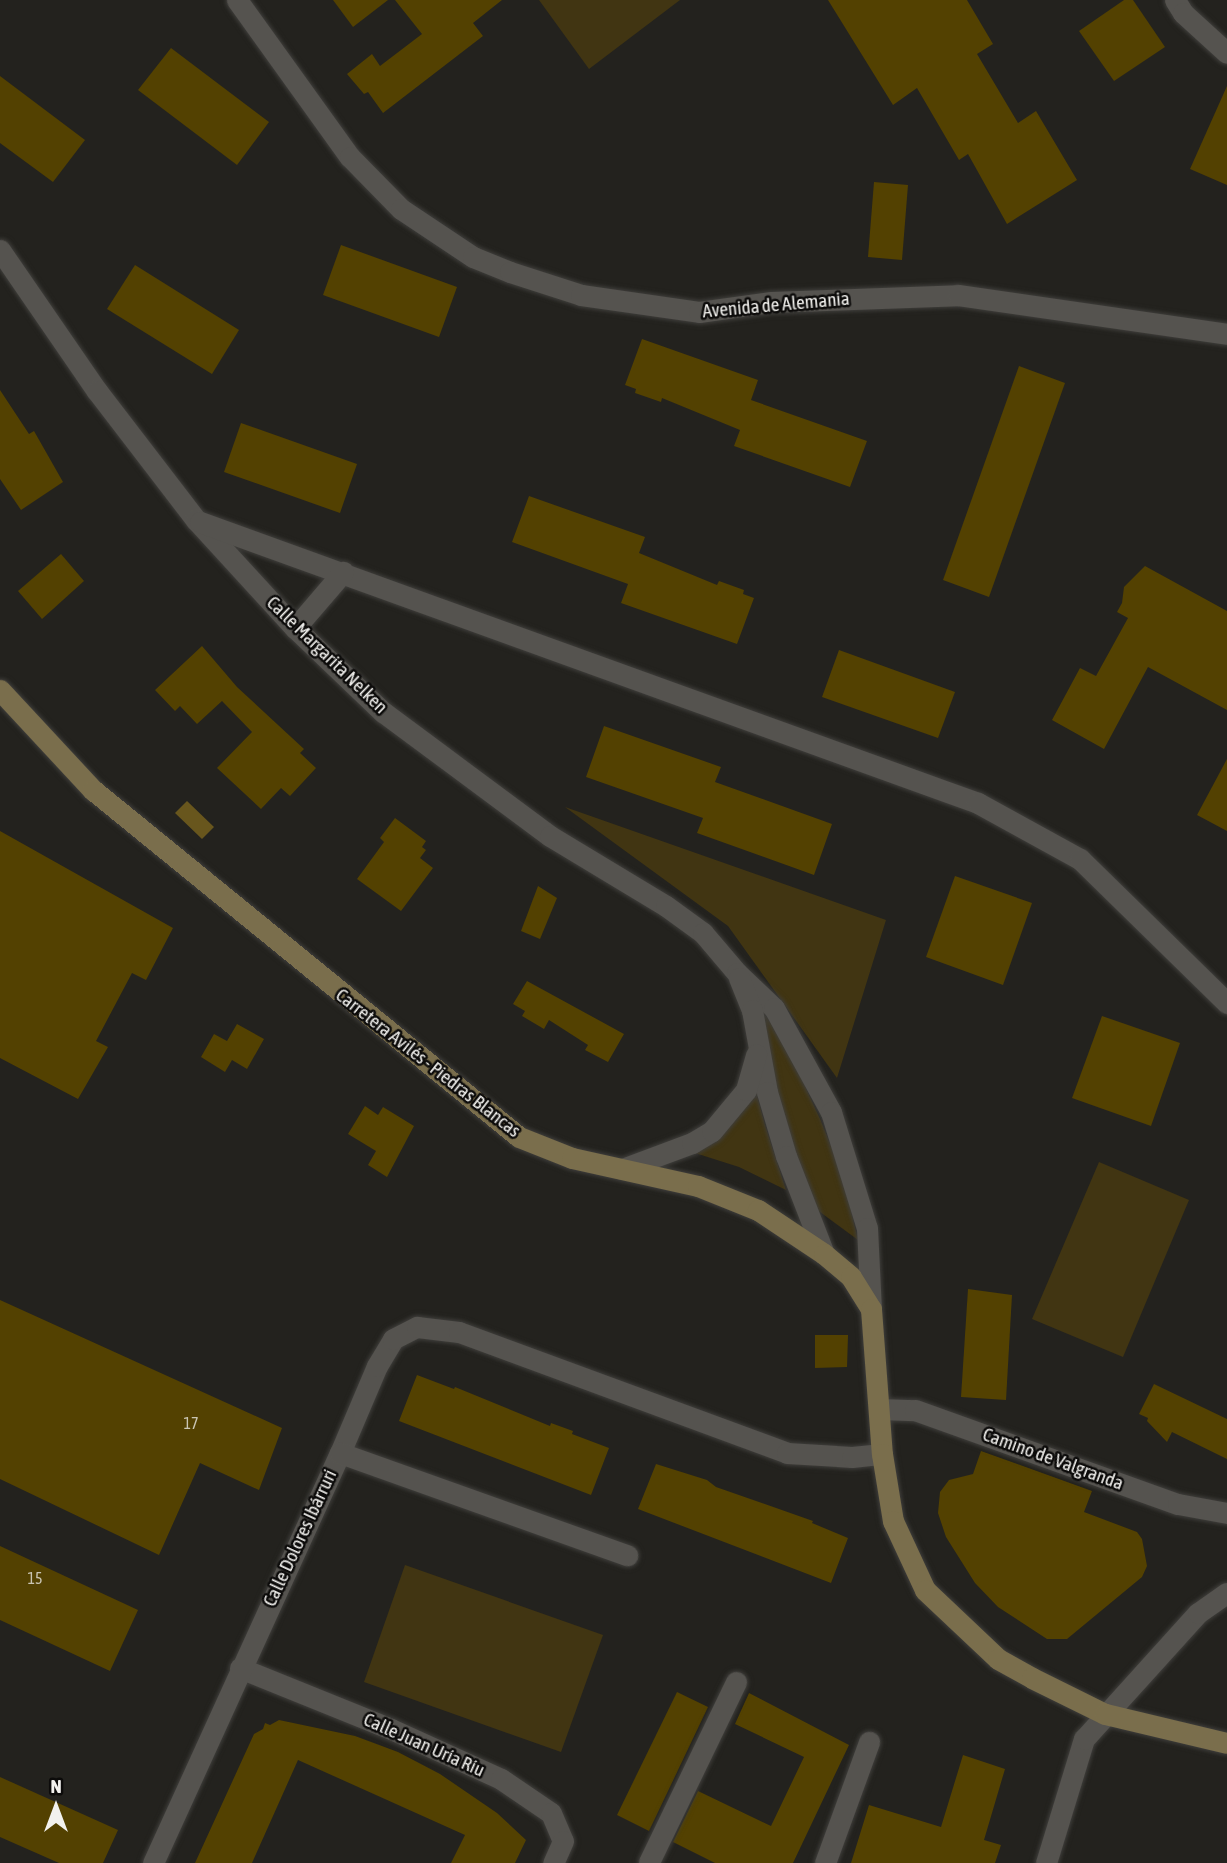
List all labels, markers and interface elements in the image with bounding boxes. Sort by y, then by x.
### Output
street label: Avenida de Alemania [702,287,850,323]
street label: Calle Margarita Nelken [262,591,392,719]
street label: Carretera Avilés - Piedras Blancas [331,984,525,1142]
house number: 17 [183,1413,199,1433]
street label: Camino de Valgranda [980,1423,1126,1495]
street label: Calle Dolores Ibárruri [258,1466,342,1610]
house number: 15 [27,1568,43,1588]
street label: Calle Juan Uría Ríu [360,1708,488,1782]
north arrow [21,1772,91,1842]
text: N [50,1775,62,1797]

